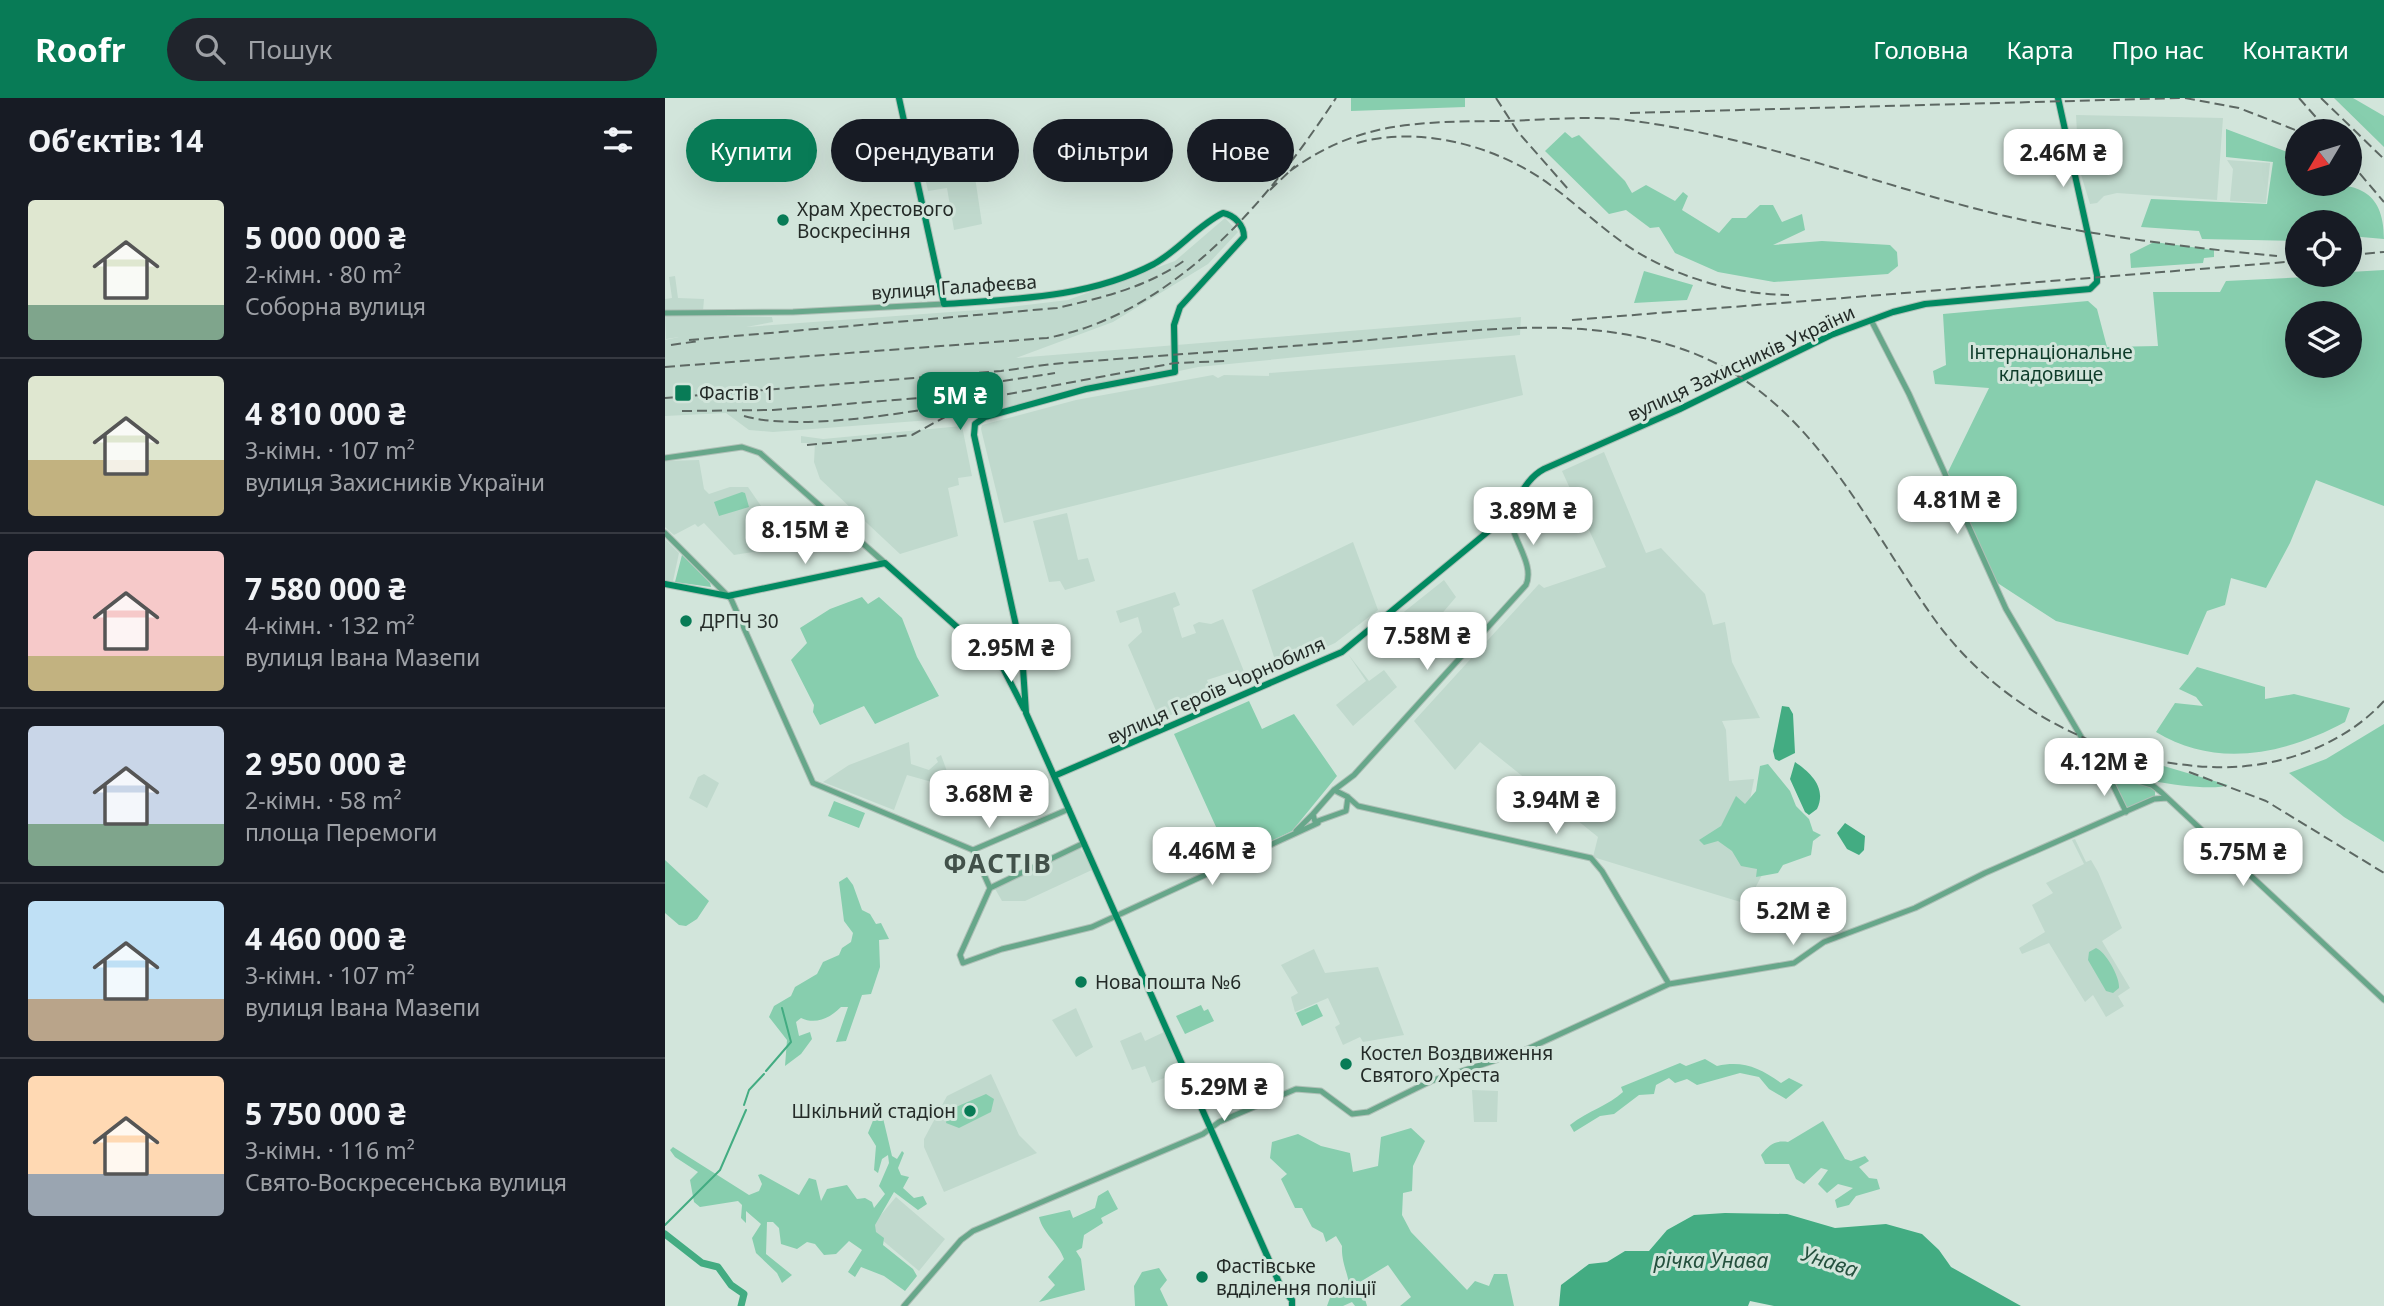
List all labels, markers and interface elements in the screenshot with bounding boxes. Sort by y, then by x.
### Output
search box [167,18,657,81]
text: Roofr [35,27,125,72]
icon: search [191,30,229,68]
text: Пошук [247,31,332,67]
text: Головна [1873,33,1969,66]
text: Карта [2007,33,2074,66]
text: Про нас [2112,33,2204,66]
text: Контакти [2242,33,2349,66]
chip: Купити [686,119,817,182]
chip: Орендувати [831,119,1019,182]
chip: Фільтри [1033,119,1173,182]
chip: Нове [1187,119,1294,182]
north arrow [2285,119,2363,196]
map controls [2285,119,2362,378]
text: Об’єктів: 14 [28,120,203,161]
icon: filters [599,121,637,159]
pin: 2.46M ₴ [1998,130,2128,189]
text: 2.46M ₴ [2020,136,2106,168]
place label: Храм Хрестового Воскресіння [797,196,954,244]
button: locate [2285,210,2362,287]
marker: Храм Хрестового Воскресіння [775,212,791,228]
text: 5 000 000 ₴ [245,217,406,258]
icon: home [84,228,168,312]
text: 2-кімн. · 80 m² [245,258,402,290]
street label: вулиця Галафеєва [870,268,1038,306]
text: Соборна вулиця [245,290,426,322]
street label: вулиця Захисників України [1623,299,1859,427]
button: layers [2285,301,2362,378]
park label: Інтернаціональне кладовище [1969,339,2133,387]
pin: 5M ₴ [919,372,1001,432]
text: 5M ₴ [933,379,987,411]
place label: Фастів 1 [699,380,775,406]
marker: Фастів 1 [673,383,693,403]
text: 4 810 000 ₴ [245,393,406,434]
icon: home [84,404,168,488]
text: 3-кімн. · 107 m² [245,434,415,466]
text: вулиця Захисників України [245,466,545,498]
pin: 4.81M ₴ [1892,476,2022,536]
text: 4.81M ₴ [1914,483,2000,515]
pin: 3.89M ₴ [1468,488,1598,547]
text: 3.89M ₴ [1490,494,1576,526]
pin: 8.15M ₴ [740,506,870,566]
text: 8.15M ₴ [762,513,848,545]
text: 7 580 000 ₴ [245,568,406,609]
icon: home [84,579,168,663]
place label: ДРПЧ 30 [700,608,779,634]
text: 4-кімн. · 132 m² [245,609,415,641]
pin: 7.58M ₴ [1362,612,1492,672]
marker: ДРПЧ 30 [678,613,694,629]
text: 7.58M ₴ [1384,619,1470,651]
pin: 2.95M ₴ [946,624,1076,684]
street label: вулиця Героїв Чорнобиля [1103,630,1329,750]
text: 2.95M ₴ [968,631,1054,663]
text: вулиця Івана Мазепи [245,641,480,673]
pin: 4.12M ₴ [2039,738,2169,798]
text: 2 950 000 ₴ [245,743,406,784]
text: 4.12M ₴ [2061,745,2147,777]
icon: home [84,754,168,838]
pin: 3.68M ₴ [924,770,1054,830]
pin: 3.94M ₴ [1491,776,1621,836]
text: 3.68M ₴ [946,777,1032,809]
text: 3.94M ₴ [1513,783,1599,815]
text: 2-кімн. · 58 m² [245,784,402,816]
text: площа Перемоги [245,816,437,848]
pin: 4.46M ₴ [1147,828,1277,887]
pin: 5.75M ₴ [2178,828,2308,888]
text: 4.46M ₴ [1169,834,1255,866]
text: 5.75M ₴ [2200,835,2286,867]
district label: ФАСТІВ [943,845,1053,881]
pin: 5.2M ₴ [1736,888,1850,947]
text: 5.2M ₴ [1756,894,1830,926]
text: 4 460 000 ₴ [245,918,406,959]
icon: home [84,929,168,1013]
text: 3-кімн. · 107 m² [245,959,415,991]
place label: Нова пошта №6 [1095,969,1241,995]
marker: Нова пошта №6 [1073,974,1089,990]
text: вулиця Івана Мазепи [245,991,480,1023]
place label: Костел Воздвиження Святого Хреста [1360,1040,1553,1088]
marker: Костел Воздвиження Святого Хреста [1338,1056,1354,1072]
pin: 5.29M ₴ [1159,1063,1289,1123]
text: 5.29M ₴ [1181,1070,1267,1102]
text: 5 750 000 ₴ [245,1093,406,1134]
place label: Шкільний стадіон [791,1098,956,1124]
marker: Шкільний стадіон [962,1103,978,1119]
icon: home [84,1104,168,1188]
text: 3-кімн. · 116 m² [245,1134,415,1166]
text: Свято-Воскресенська вулиця [245,1166,567,1198]
water label: Унава [1798,1239,1862,1283]
water label: річка Унава [1653,1246,1768,1274]
place label: Фастівське вдділення поліції [1216,1253,1376,1301]
marker: Фастівське вдділення поліції [1194,1269,1210,1285]

